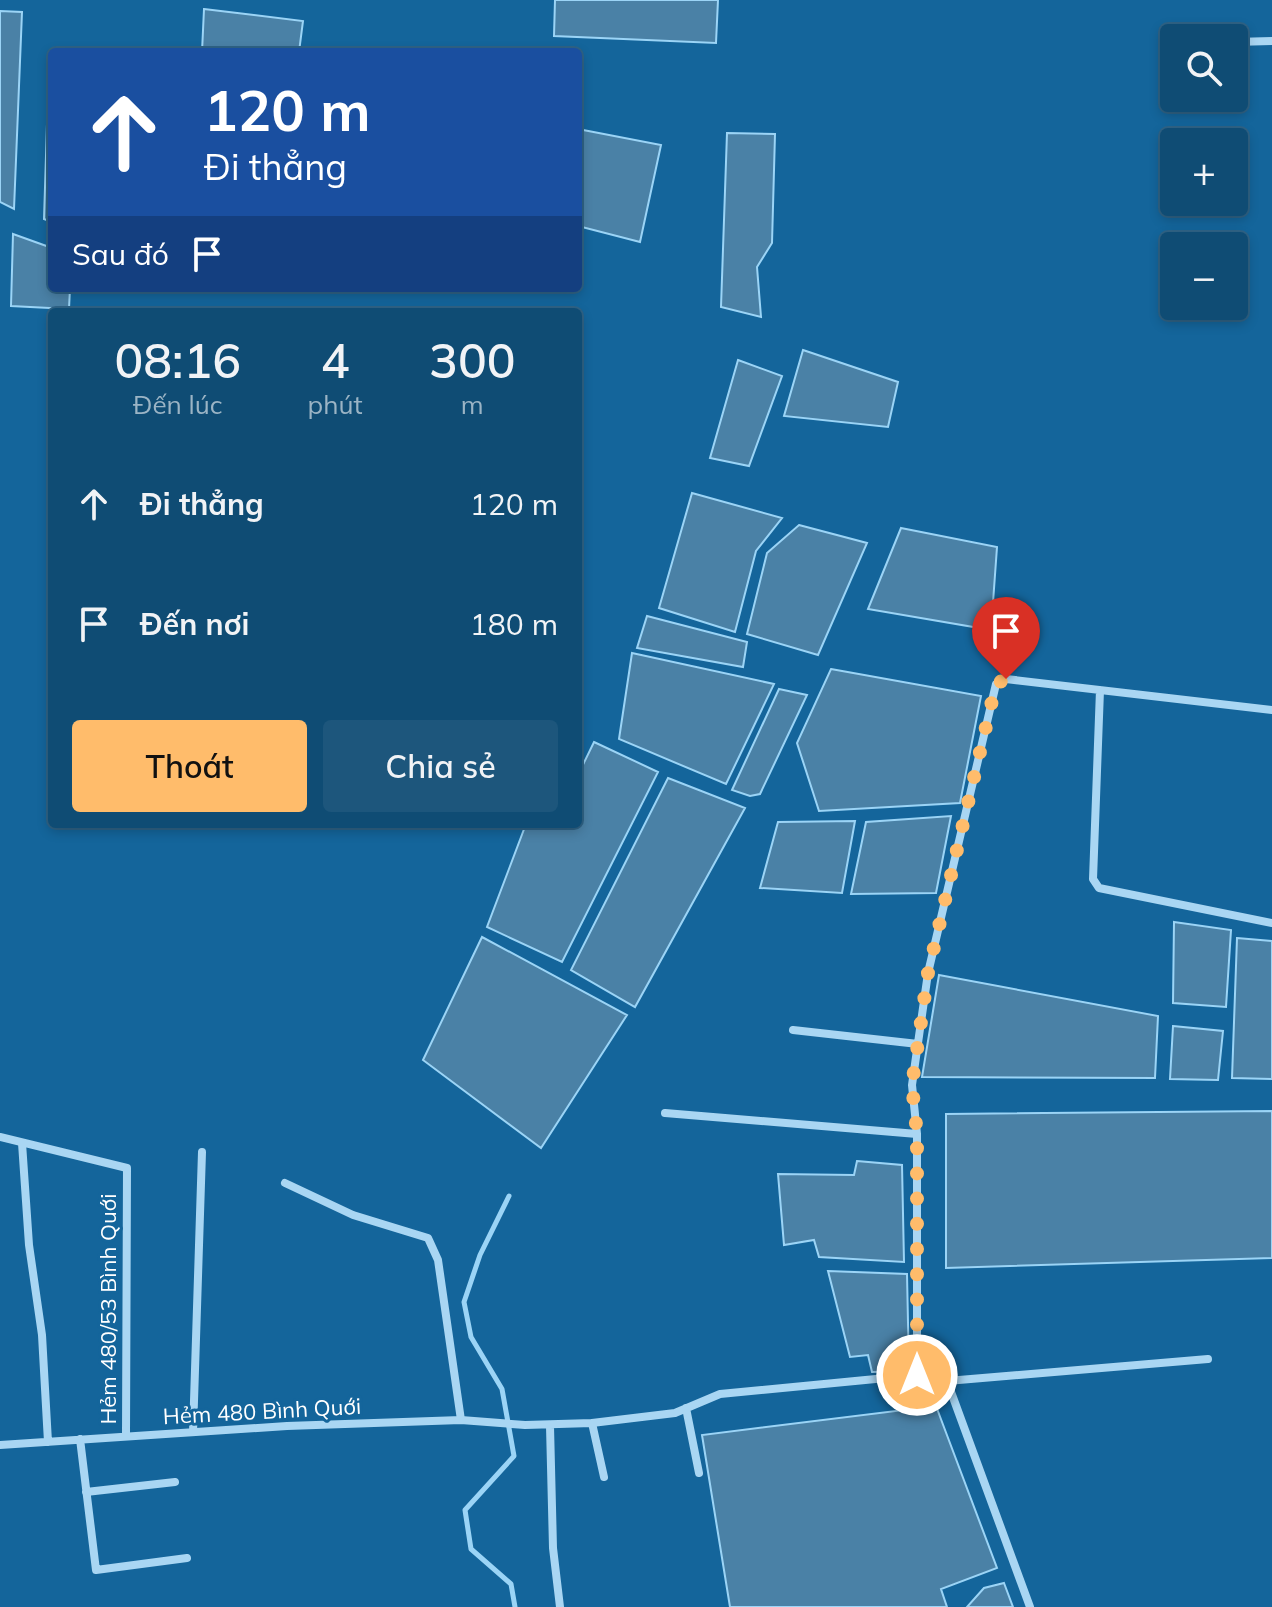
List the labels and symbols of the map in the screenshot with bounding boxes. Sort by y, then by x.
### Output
pin [972,597,1040,679]
street label: Hẻm 480/53 Bình Quới [94,1193,122,1425]
position arrow [875,1333,959,1417]
street label: Hẻm 480 Bình Quới [162,1392,362,1430]

